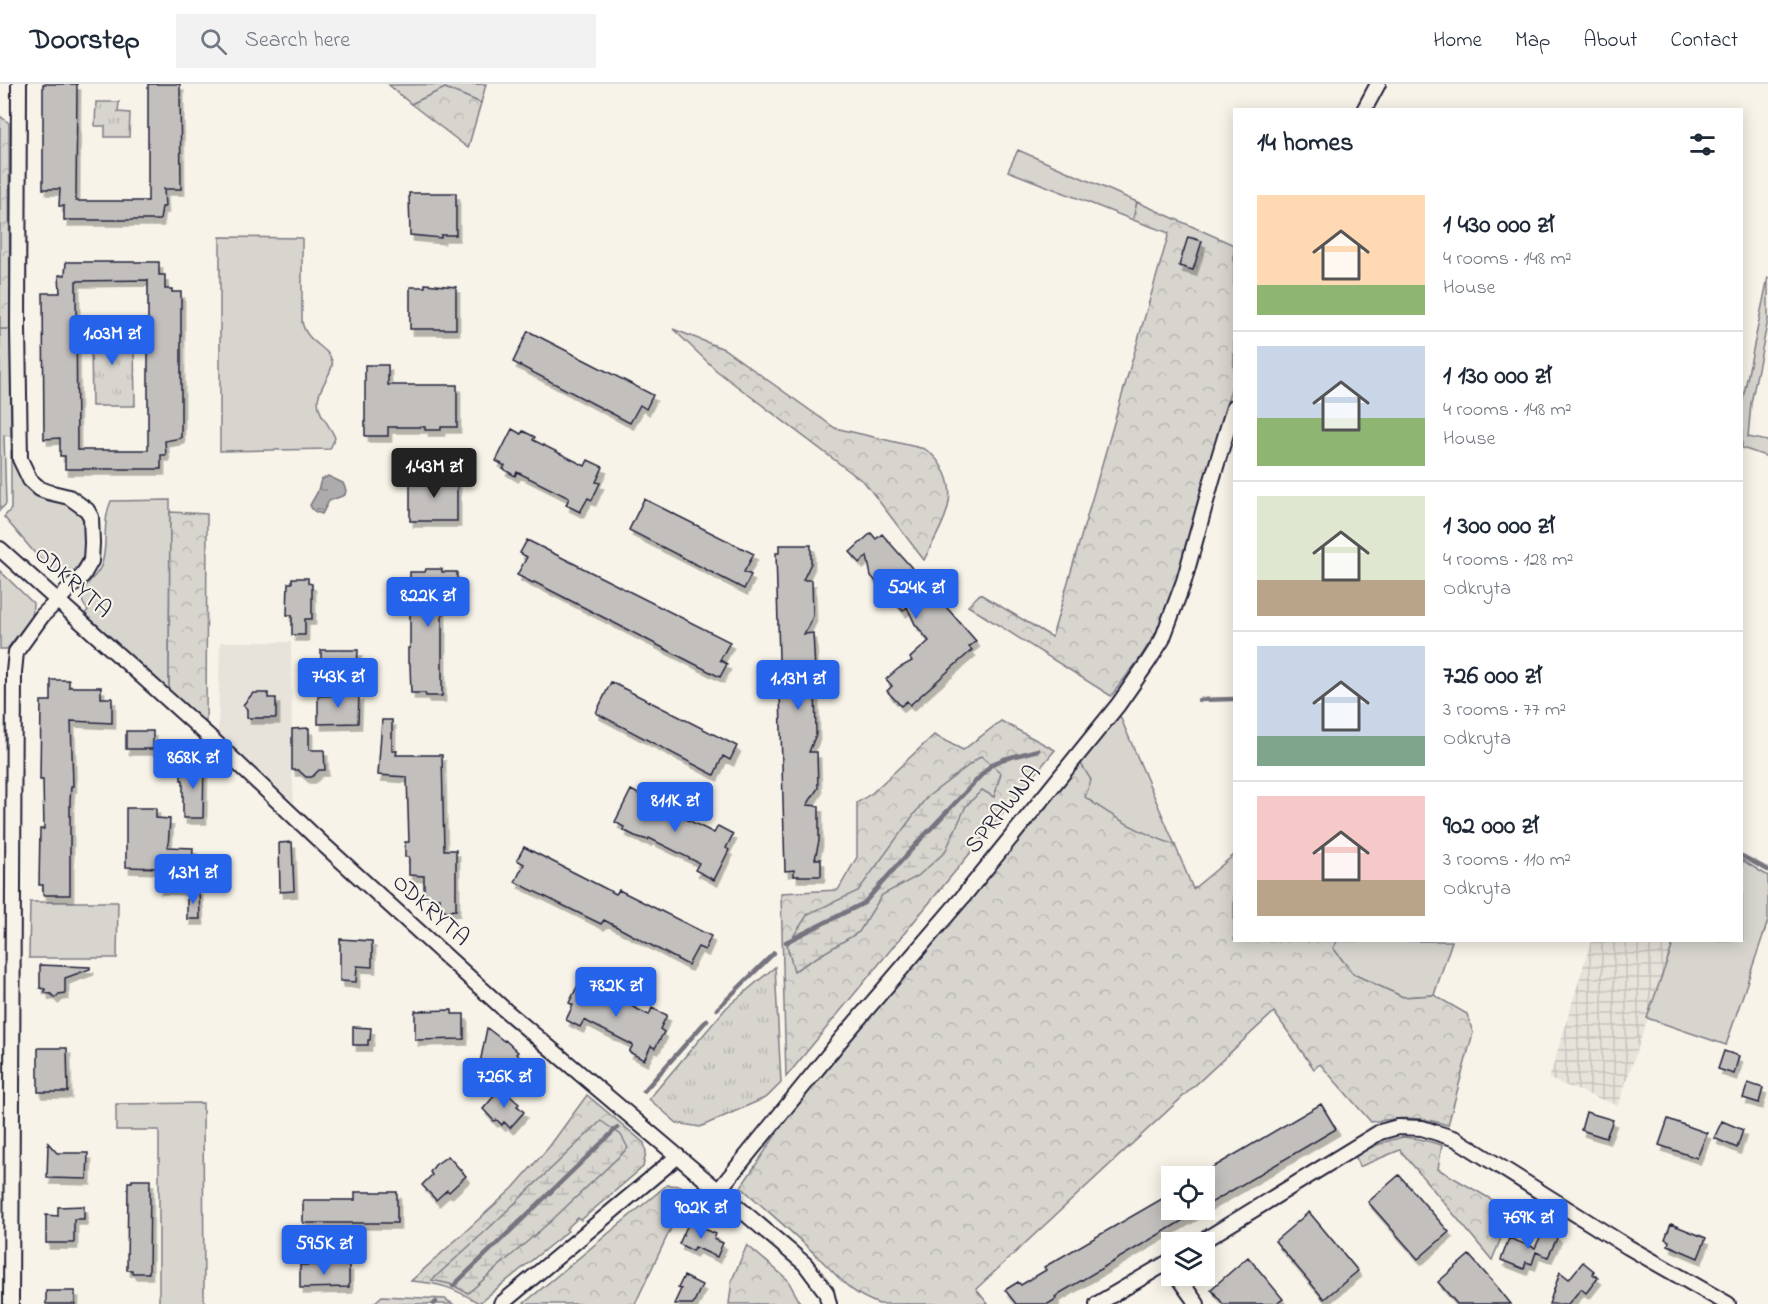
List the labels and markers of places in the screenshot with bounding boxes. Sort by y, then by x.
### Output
pin: 1.03M zł [50,315,174,366]
pin: 1.43M zł [372,448,496,499]
pin: 524K zł [861,569,971,620]
pin: 822K zł [373,577,483,628]
pin: 743K zł [283,658,393,709]
pin: 1.13M zł [736,660,860,711]
pin: 868K zł [138,739,248,790]
pin: 811K zł [620,782,730,833]
pin: 1.3M zł [138,854,248,905]
pin: 782K zł [561,967,671,1018]
pin: 726K zł [449,1058,559,1109]
pin: 902K zł [646,1189,756,1240]
pin: 769K zł [1473,1199,1583,1250]
pin: 595K zł [269,1225,379,1276]

